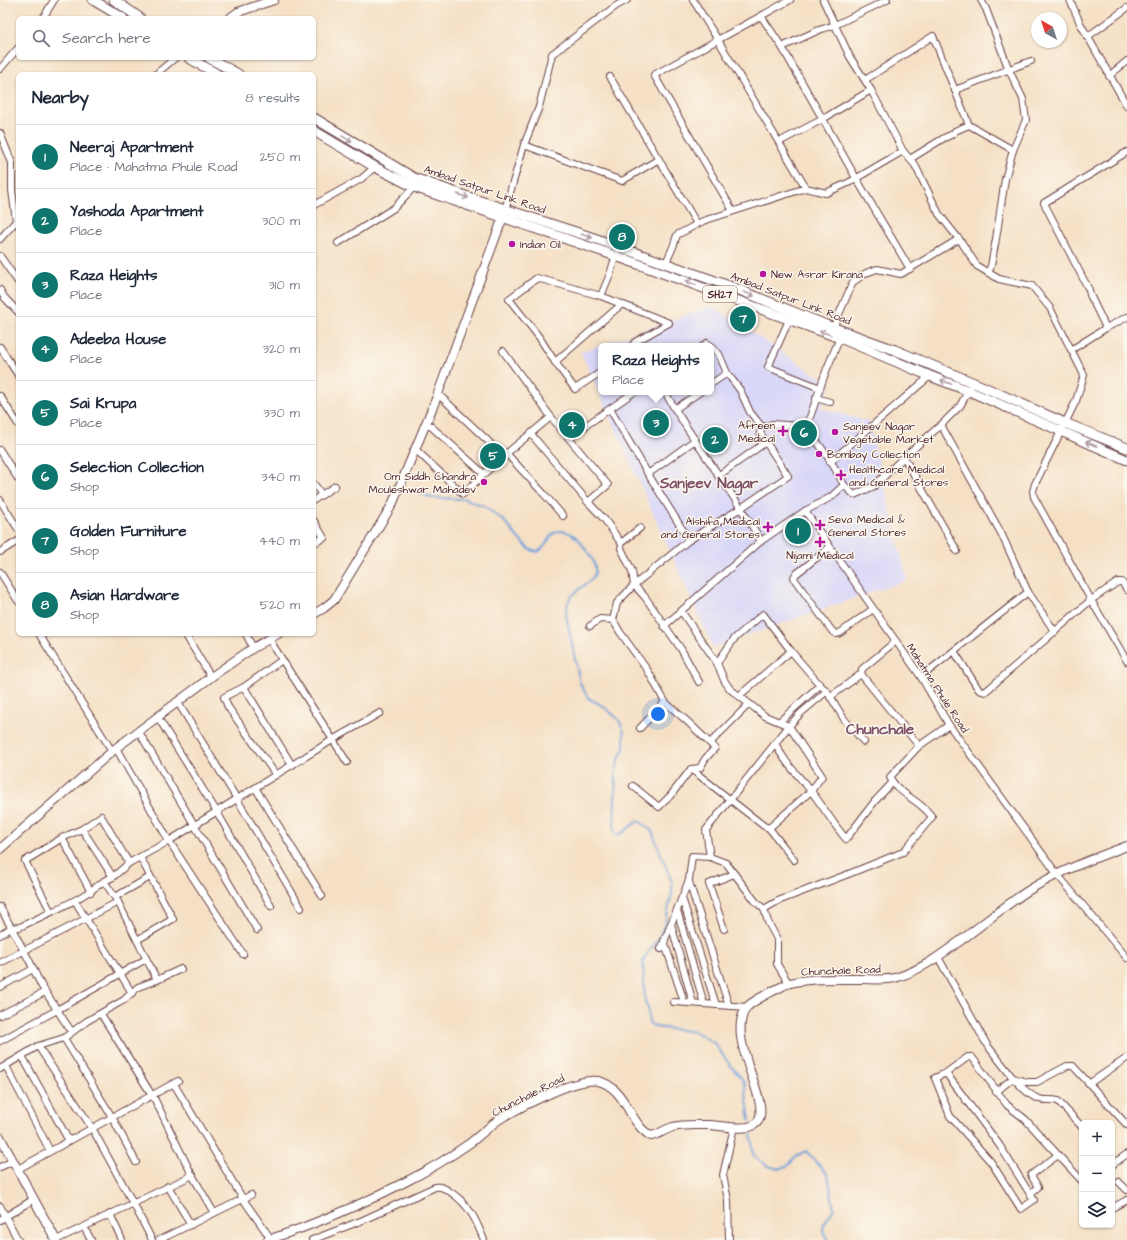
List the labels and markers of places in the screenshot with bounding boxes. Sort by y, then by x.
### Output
pin: 8 [609,222,635,252]
place label: Indian Oil [520,237,561,252]
marker: Indian Oil [507,239,517,249]
place label: New Asrar Kirana [771,267,863,282]
marker: New Asrar Kirana [758,269,768,279]
pin: 7 [730,304,756,334]
pin: 3 [643,408,669,438]
pin: 4 [559,410,585,440]
place label: Afreen Medical [738,418,775,446]
pin: 6 [791,418,817,448]
place label: Sanjeev Nagar Vegetable Market [843,419,934,448]
pin: 2 [702,425,728,455]
marker: Afreen Medical [778,426,788,436]
marker: Sanjeev Nagar Vegetable Market [830,427,840,437]
pin: 5 [480,441,506,471]
place label: Bombay Collection [827,447,920,463]
marker: Bombay Collection [814,449,824,459]
place label: Healthcare Medical and General Stores [849,462,949,490]
place label: Om Siddh Chandra Mouleshwar Mahadev [368,469,476,497]
marker: Healthcare Medical and General Stores [836,470,846,480]
marker: Om Siddh Chandra Mouleshwar Mahadev [479,477,489,487]
place label: Seva Medical & General Stores [828,512,907,540]
place label: Alshifa Medical and General Stores [661,514,760,542]
pin: 1 [785,516,811,546]
marker: Seva Medical & General Stores [815,520,825,530]
marker: Alshifa Medical and General Stores [763,522,773,532]
marker: Nijami Medical [815,537,825,547]
place label: Nijami Medical [786,548,854,563]

